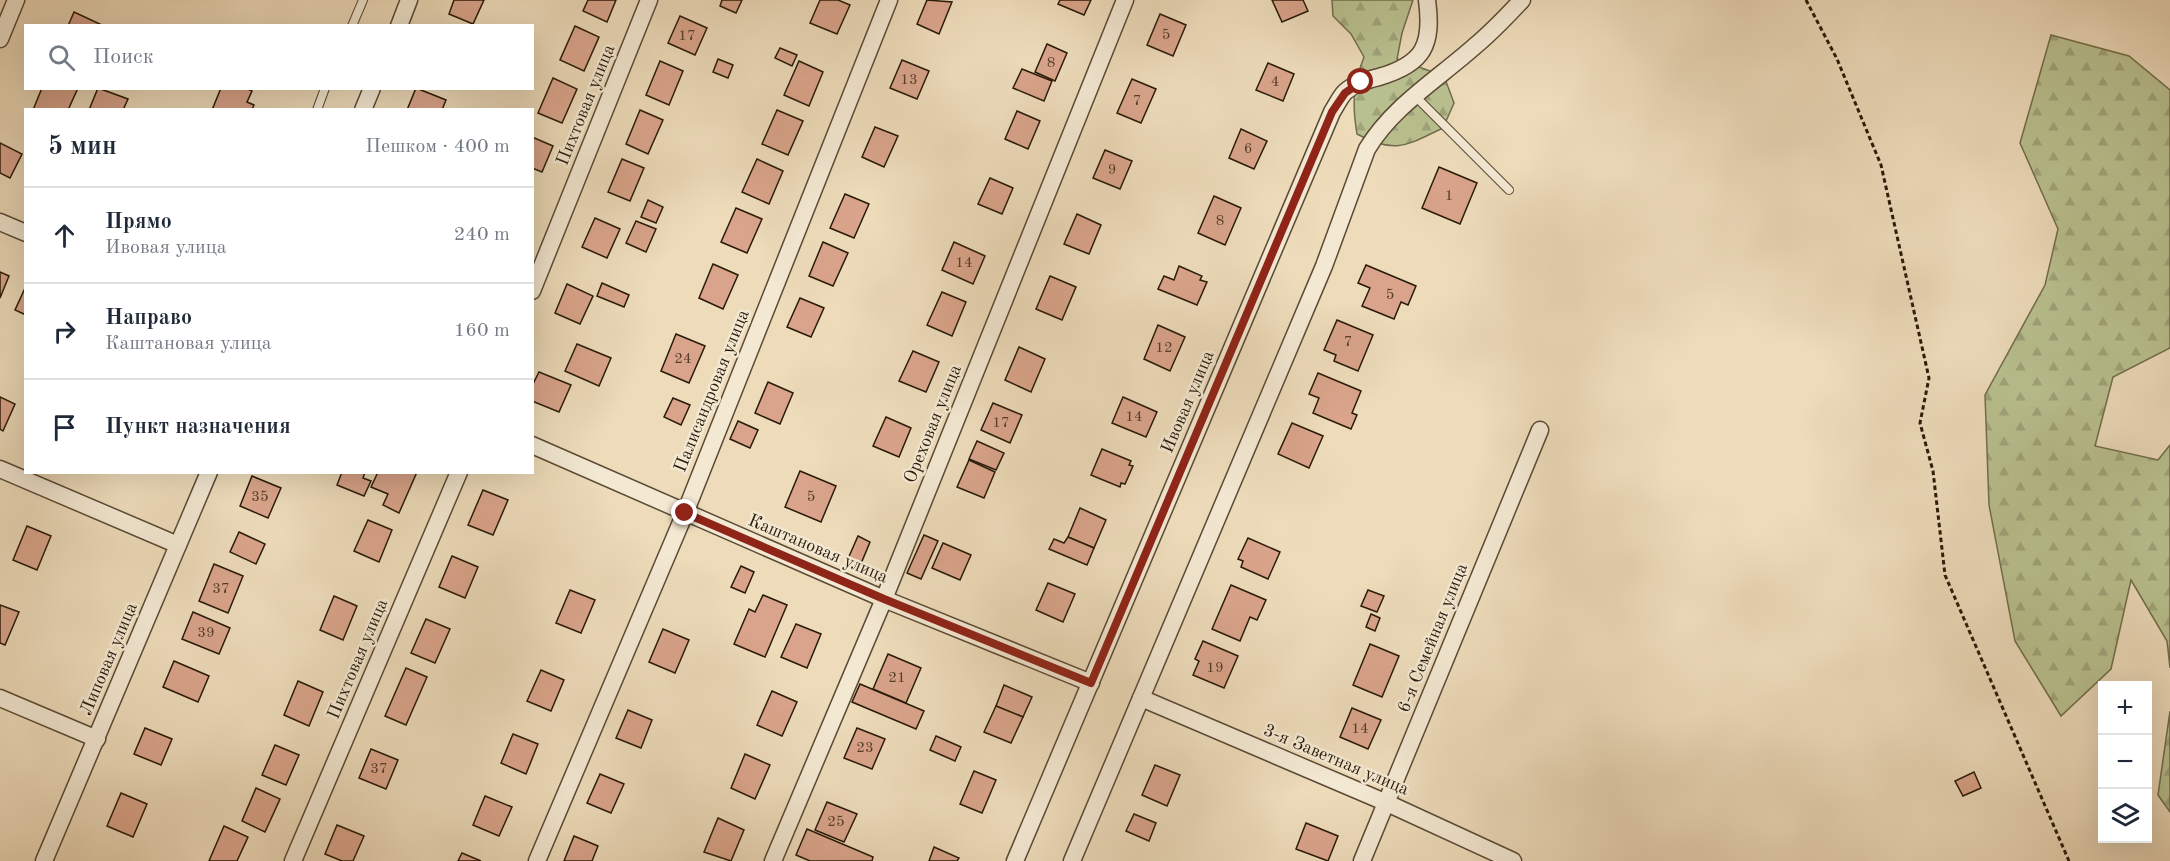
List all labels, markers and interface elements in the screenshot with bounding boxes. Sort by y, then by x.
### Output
search box [24,24,534,90]
house number: 5 [1162,28,1170,43]
house number: 17 [678,29,696,44]
icon: search [45,41,78,74]
street label: Пихтовая улица [554,42,618,168]
text: Поиск [93,46,154,68]
house number: 8 [1047,56,1055,71]
route start [1347,68,1373,94]
house number: 13 [900,73,918,88]
house number: 4 [1271,75,1279,90]
house number: 7 [1133,94,1141,109]
text: 5 мин [48,134,117,160]
text: Пешком · 400 m [365,137,510,157]
house number: 6 [1244,142,1252,157]
house number: 9 [1108,163,1116,178]
house number: 1 [1445,189,1453,204]
text: Прямо [105,211,172,233]
house number: 8 [1216,214,1224,229]
icon: ahead [48,219,81,252]
text: 240 m [454,225,510,245]
text: Ивовая улица [105,238,227,258]
house number: 14 [955,256,973,271]
house number: 5 [1386,288,1394,303]
text: Направо [105,307,192,329]
street label: Палисандровая улица [671,307,753,475]
icon: right [48,315,81,348]
text: 160 m [454,321,510,341]
text: Каштановая улица [105,334,272,354]
house number: 7 [1344,335,1352,350]
house number: 12 [1155,341,1173,356]
street label: Ивовая улица [1158,348,1218,456]
house number: 24 [674,352,692,367]
street label: Ореховая улица [901,362,965,486]
house number: 14 [1125,410,1143,425]
icon: arrive [48,411,81,444]
text: Пункт назначения [105,416,291,438]
house number: 17 [992,416,1010,431]
house number: 35 [251,490,269,505]
house number: 5 [807,490,815,505]
route end [671,499,697,525]
street label: Каштановая улица [746,511,891,587]
street label: 6-я Семейная улица [1395,561,1471,715]
house number: 37 [212,582,230,597]
street label: Пихтовая улица [325,596,391,722]
street label: Липовая улица [77,600,141,718]
house number: 39 [197,626,215,641]
house number: 19 [1206,661,1224,676]
house number: 21 [888,671,906,686]
map controls [2098,681,2152,843]
button: + [2098,681,2152,735]
street label: 3-я Заветная улица [1261,721,1412,799]
house number: 14 [1351,722,1369,737]
button: − [2098,735,2152,789]
house number: 23 [856,741,874,756]
house number: 37 [370,762,388,777]
button: layers [2098,789,2152,843]
house number: 25 [827,815,845,830]

